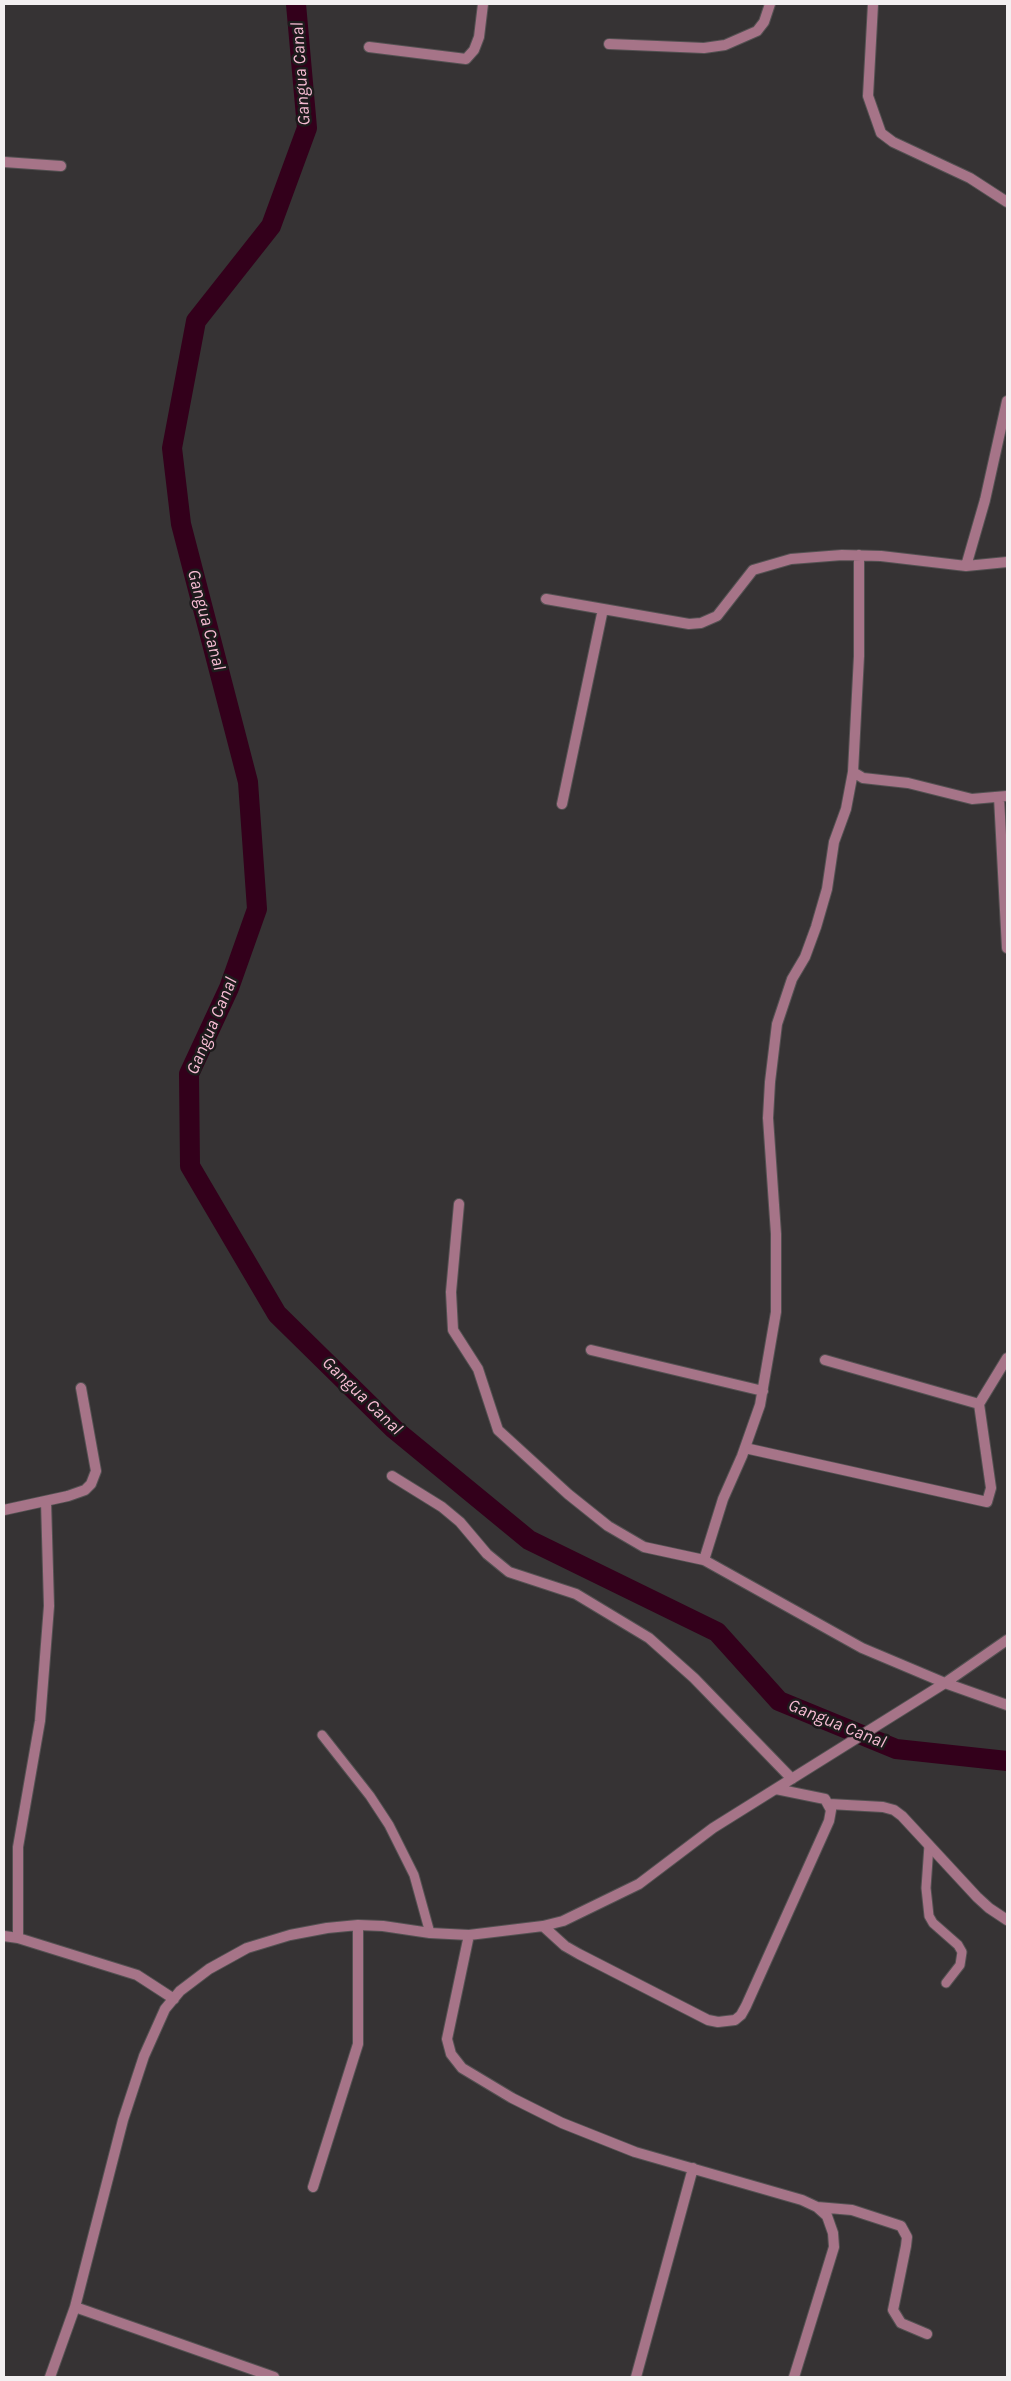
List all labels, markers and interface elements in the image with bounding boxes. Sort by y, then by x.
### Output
water label: Gangua Canal [287,22,315,126]
water label: Gangua Canal [182,567,230,673]
water label: Gangua Canal [182,974,242,1078]
water label: Gangua Canal [317,1352,407,1440]
water label: Gangua Canal [785,1695,889,1753]

